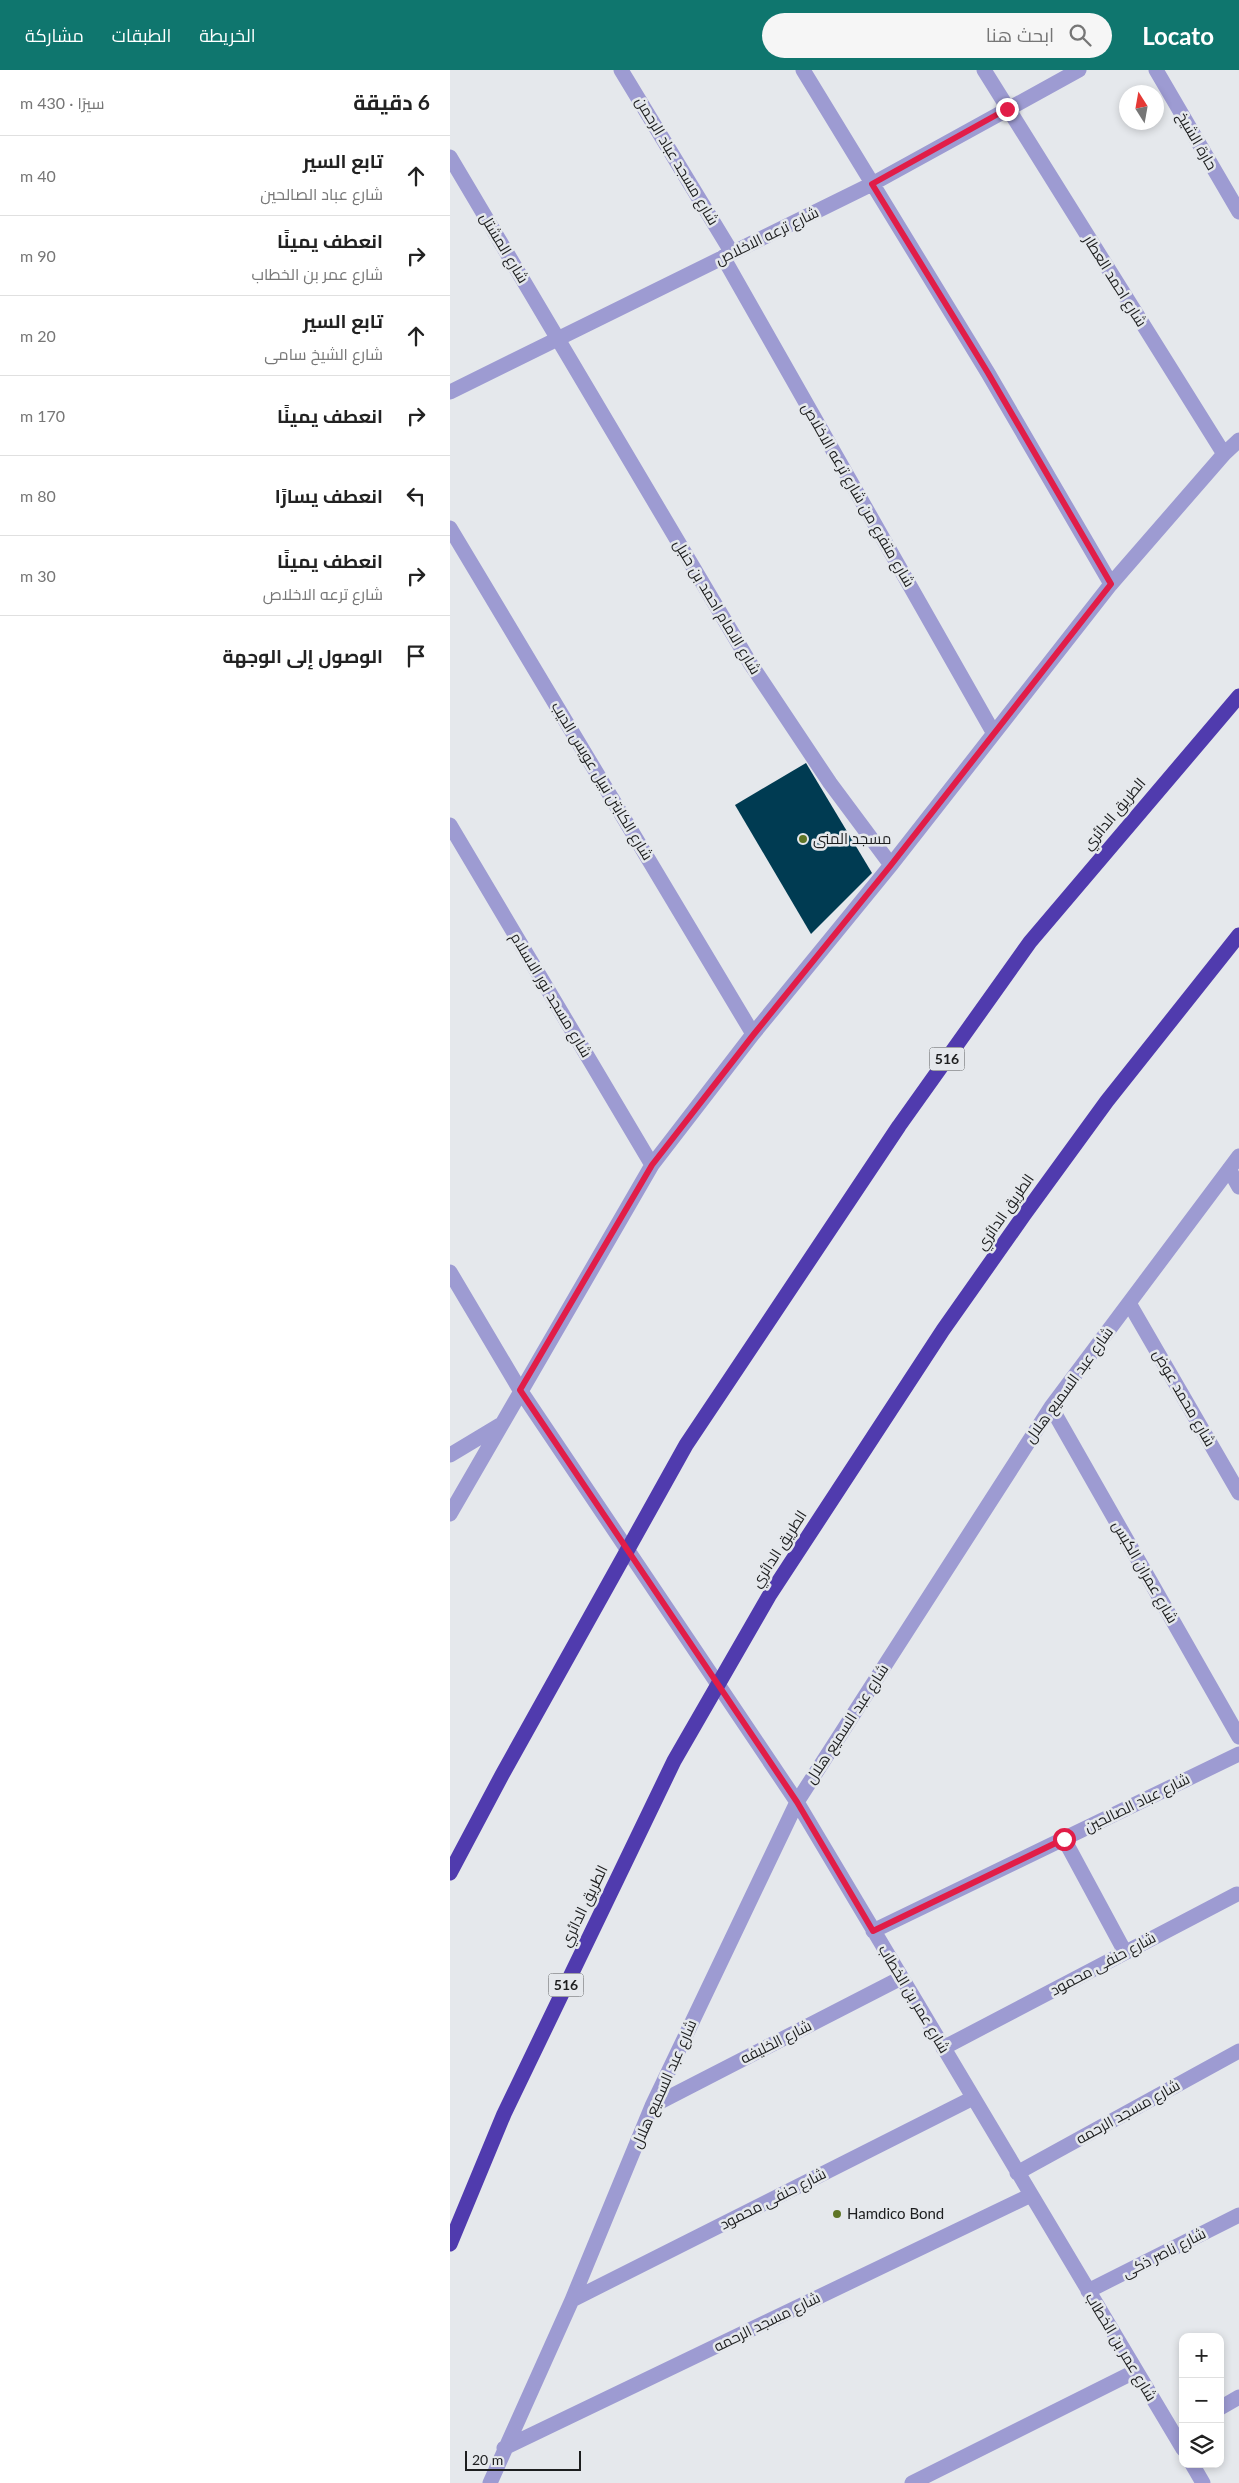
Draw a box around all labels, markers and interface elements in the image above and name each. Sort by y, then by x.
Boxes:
search box [762,13,1112,58]
icon: search [1066,21,1094,49]
text: Locato [1142,21,1214,50]
text: ابحث هنا [986,23,1054,46]
text: مشاركة [25,24,84,46]
text: الطبقات [112,24,171,46]
text: الخريطة [199,24,256,46]
north arrow [1119,85,1164,130]
text: 6 دقيقة [353,89,430,114]
text: سيرًا · 430 m [20,93,105,112]
street label: شارع مسجد عباد الرحمن [630,93,723,230]
route end [996,98,1019,121]
street label: حارة الشيخ [1171,108,1222,174]
text: تابع السير [303,149,383,172]
icon: ahead [402,162,430,190]
text: 40 m [20,166,56,185]
text: شارع عباد الصالحين [260,184,383,203]
street label: شارع ترعه الاخلاص [712,202,822,271]
street label: شارع المشتل [474,209,533,288]
text: انعطف يمينًا [277,229,383,252]
street label: شارع احمد العطار [1077,231,1151,331]
icon: right [402,242,430,270]
text: 90 m [20,246,56,265]
text: شارع عمر بن الخطاب [251,264,383,283]
text: تابع السير [303,309,383,332]
icon: ahead [402,322,430,350]
text: 20 m [20,326,56,345]
text: شارع الشيخ سامى [264,344,383,363]
street label: شارع متفرع من شارع ترعه الاخلاص [796,399,919,591]
icon: right [402,402,430,430]
text: انعطف يمينًا [277,404,383,427]
text: 170 m [20,406,65,425]
icon: left [402,482,430,510]
text: انعطف يسارًا [275,484,383,507]
text: 80 m [20,486,56,505]
street label: شارع الامام احمد بن حنبل [668,536,765,679]
text: انعطف يمينًا [277,549,383,572]
icon: right [402,562,430,590]
text: 30 m [20,566,56,585]
text: شارع ترعه الاخلاص [263,584,383,603]
icon: arrive [402,642,430,670]
text: الوصول إلى الوجهة [222,644,383,667]
street label: شارع الكابتن نبيل عويس الديب [546,698,657,865]
street label: الطريق الدائري [1078,774,1152,856]
place label: مسجد المنى [813,829,891,849]
marker: مسجد المنى [797,833,809,845]
street label: شارع مسجد نور الاسلام [505,929,596,1062]
road number: 516 [930,1048,964,1071]
street label: الطريق الدائري [971,1170,1040,1255]
street label: شارع عبد السميع هلال [1020,1323,1119,1448]
street label: شارع محمد عوض [1147,1346,1220,1451]
street label: الطريق الدائري [747,1506,813,1593]
street label: شارع عمران الكبس [1107,1517,1183,1627]
street label: شارع عبد السميع هلال [801,1660,894,1788]
street label: شارع عباد الصالحين [1081,1769,1194,1838]
route start [1053,1828,1076,1851]
street label: الطريق الدائري [556,1862,614,1951]
street label: شارع حنفى محمود [1047,1928,1160,2001]
street label: شارع عمر بن الخطاب [873,1941,954,2058]
road number: 516 [548,1974,584,1996]
street label: شارع عبد السميع هلال [627,2016,702,2152]
street label: شارع الخليفه [737,2016,815,2069]
street label: شارع مسجد الرحمه [1072,2075,1184,2150]
street label: شارع حنفى محمود [716,2164,830,2235]
place label: Hamdico Bond [847,2204,944,2222]
marker: Hamdico Bond [831,2208,843,2220]
street label: شارع ناصر ذكى [1119,2223,1210,2284]
street label: شارع مسجد الرحمه [710,2288,824,2357]
street label: شارع عمر بن الخطاب [1080,2289,1161,2406]
map controls [1179,2333,1224,2468]
button: + [1179,2333,1224,2378]
button: − [1179,2378,1224,2423]
button: layers [1179,2423,1224,2468]
scale bar [465,2448,581,2471]
text: 20 m [472,2451,503,2468]

